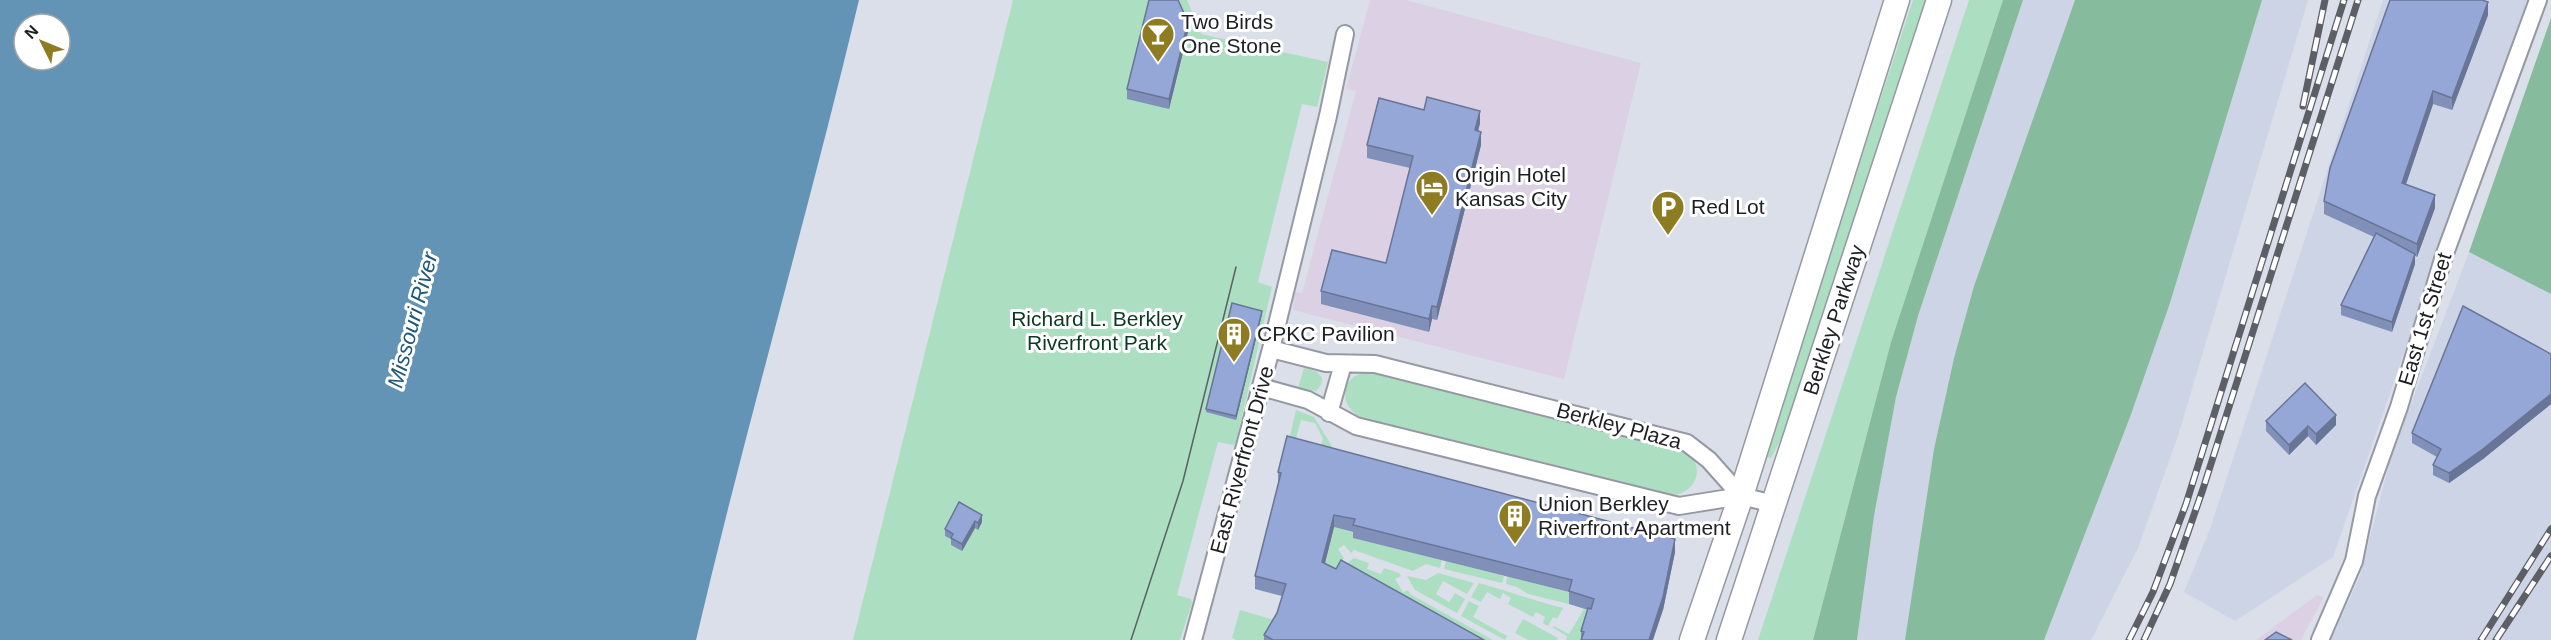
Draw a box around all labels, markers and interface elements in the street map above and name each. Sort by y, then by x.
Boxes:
place label: Two Birds One Stone [1181,10,1281,57]
north arrow [12,12,72,72]
bar icon: Two Birds One Stone [1140,16,1176,63]
text: N [21,22,42,42]
place label: Origin Hotel Kansas City [1455,163,1568,210]
hotel icon: Origin Hotel Kansas City [1414,169,1450,216]
parking icon: Red Lot [1650,189,1686,236]
place label: Red Lot [1691,195,1765,218]
street label: Berkley Parkway [1798,241,1869,398]
water label: Missouri River [382,248,443,391]
street label: East 1st Street [2393,249,2456,388]
park label: Richard L. Berkley Riverfront Park [1011,307,1183,354]
building icon: CPKC Pavilion [1216,316,1252,363]
place label: CPKC Pavilion [1257,322,1395,345]
street label: East Riverfront Drive [1205,363,1278,556]
street label: Berkley Plaza [1554,398,1684,453]
place label: Union Berkley Riverfront Apartment [1538,492,1731,539]
building icon: Union Berkley Riverfront Apartment [1497,498,1533,545]

